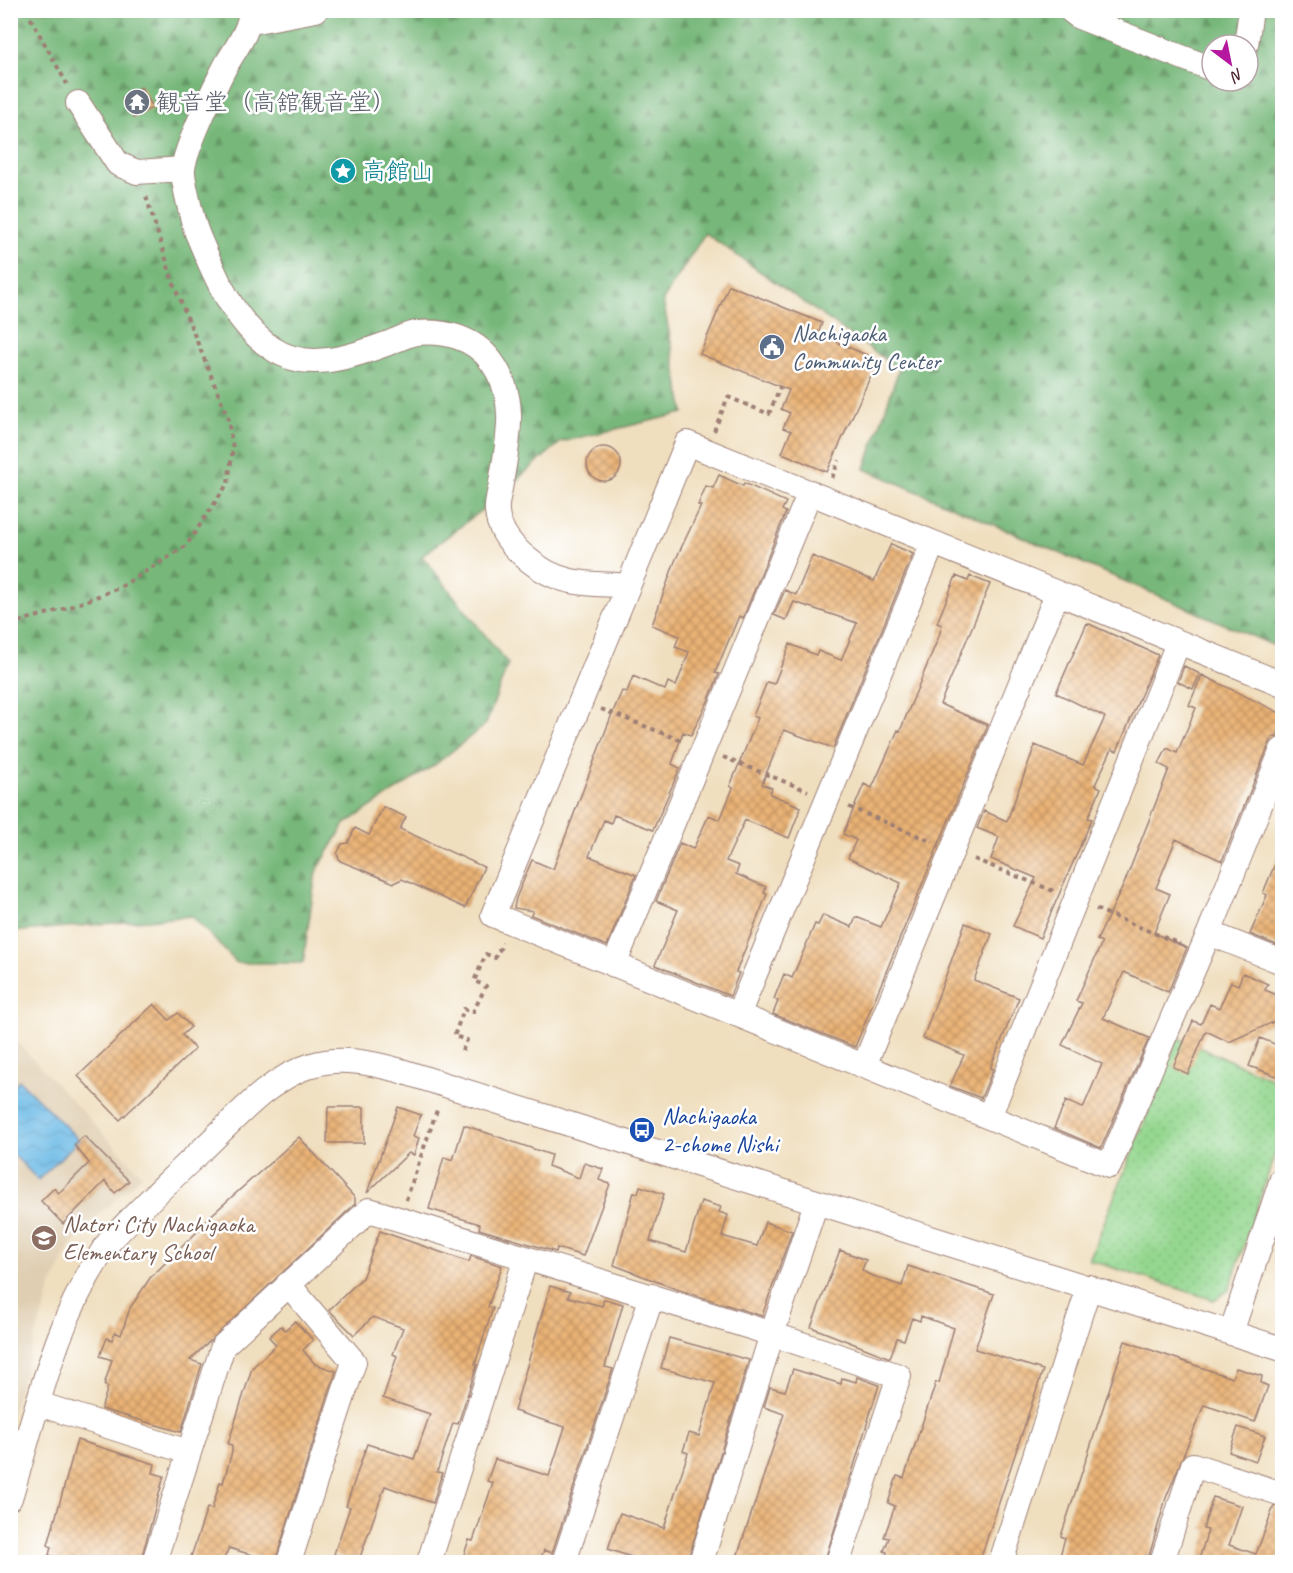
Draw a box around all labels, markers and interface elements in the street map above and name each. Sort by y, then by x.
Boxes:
north arrow [1200,33,1260,93]
text: N [1225,64,1247,88]
temple icon: 観音堂（高舘観音堂） [122,87,152,117]
place label: 観音堂（高舘観音堂） [156,87,396,117]
place icon: 高館山 [328,156,358,186]
place label: 高館山 [362,156,434,186]
place label: Nachigaoka Community Center [792,318,943,376]
public building icon: Nachigaoka Community Center [757,332,787,362]
place label: Nachigaoka 2-chome Nishi [662,1101,781,1159]
bus stop icon: Nachigaoka 2-chome Nishi [627,1115,657,1145]
place label: Natori City Nachigaoka Elementary School [63,1209,256,1267]
school or university icon: Natori City Nachigaoka Elementary School [29,1223,59,1253]

